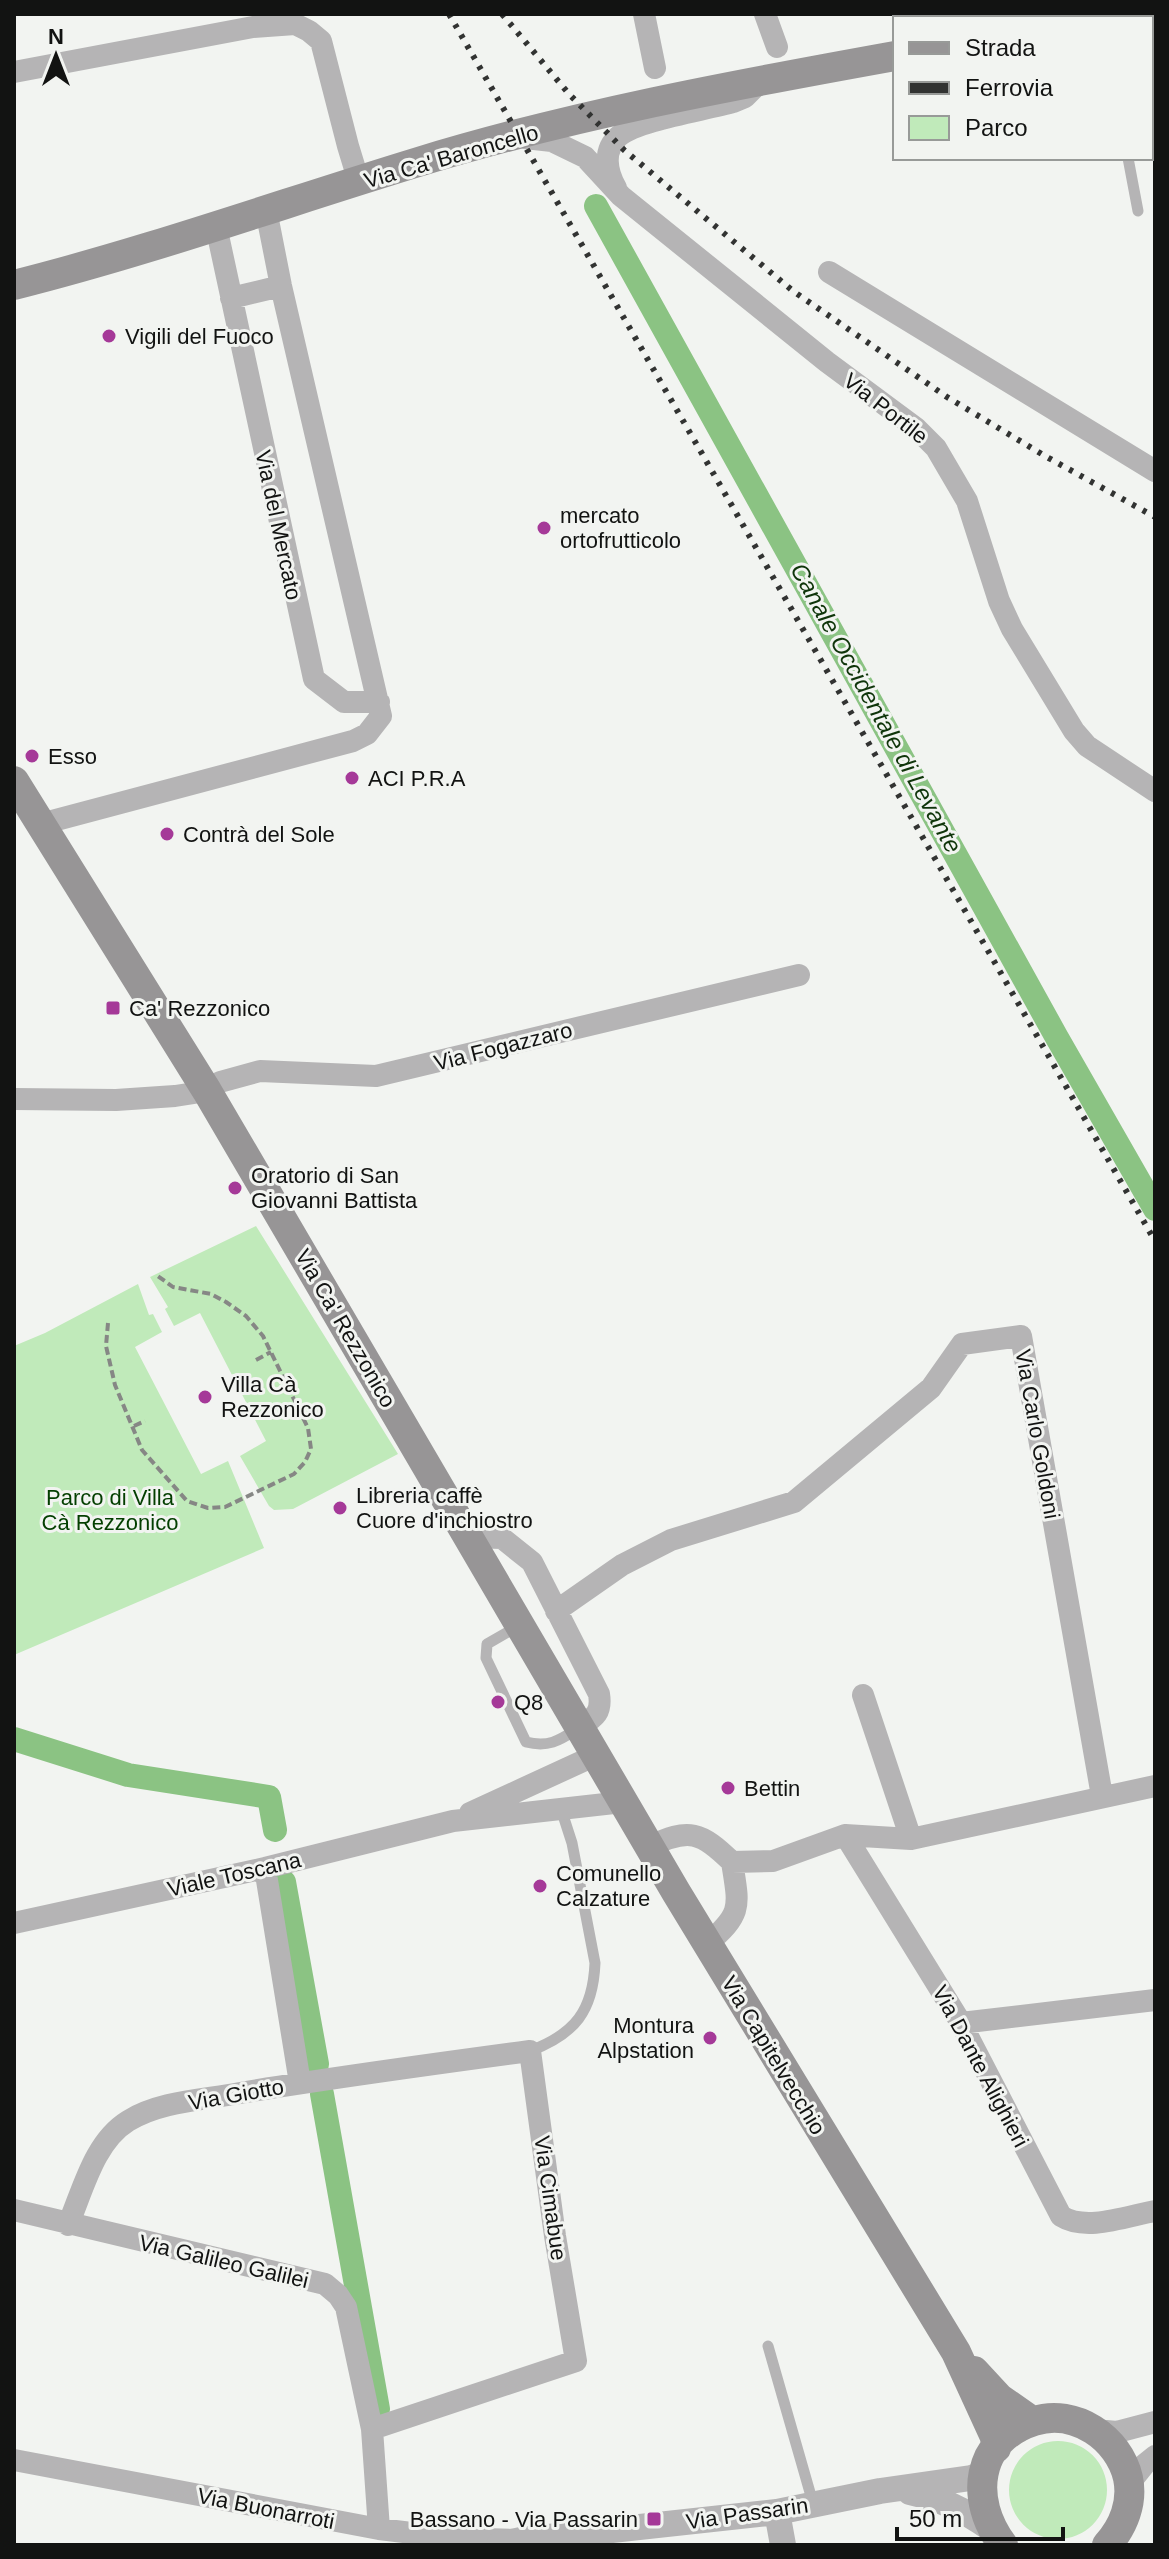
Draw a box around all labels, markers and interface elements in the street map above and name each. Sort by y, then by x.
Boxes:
north arrow [16,16,96,96]
legend [893,16,1153,160]
text: N [48,24,64,49]
text: Strada [965,34,1036,61]
text: Ferrovia [965,74,1054,101]
text: Parco [965,114,1028,141]
street label: Via Ca' Baroncello [361,120,541,193]
place label: Vigili del Fuoco [125,324,274,349]
marker: Vigili del Fuoco [100,327,118,345]
street label: Via Portile [839,368,933,449]
street label: Via del Mercato [250,448,307,602]
place label: mercato ortofrutticolo [560,503,681,553]
marker: mercato ortofrutticolo [535,519,553,537]
water label: Canale Occidentale di Levante [785,558,967,857]
place label: Esso [48,744,97,769]
marker: Esso [23,747,41,765]
place label: ACI P.R.A [368,766,466,791]
marker: ACI P.R.A [343,769,361,787]
place label: Contrà del Sole [183,822,335,847]
marker: Contrà del Sole [158,825,176,843]
place label: Ca' Rezzonico [129,996,270,1021]
marker: Ca' Rezzonico [104,999,122,1017]
street label: Via Fogazzaro [431,1017,575,1076]
place label: Oratorio di San Giovanni Battista [251,1163,418,1213]
marker: Oratorio di San Giovanni Battista [226,1179,244,1197]
street label: Via Ca' Rezzonico [290,1245,401,1412]
street label: Via Carlo Goldoni [1010,1347,1065,1521]
place label: Villa Cà Rezzonico [221,1372,324,1422]
marker: Villa Cà Rezzonico [196,1388,214,1406]
place label: Libreria caffè Cuore d'inchiostro [356,1483,533,1533]
park label: Parco di Villa Cà Rezzonico [42,1485,178,1535]
marker: Libreria caffè Cuore d'inchiostro [331,1499,349,1517]
place label: Q8 [514,1690,543,1715]
marker: Q8 [489,1693,507,1711]
place label: Bettin [744,1776,800,1801]
marker: Bettin [719,1779,737,1797]
street label: Viale Toscana [165,1847,304,1902]
place label: Comunello Calzature [556,1861,661,1911]
marker: Comunello Calzature [531,1877,549,1895]
street label: Via Capitelvecchio [716,1971,831,2139]
street label: Via Dante Alighieri [927,1981,1034,2151]
place label: Montura Alpstation [597,2013,695,2063]
marker: Montura Alpstation [701,2029,719,2047]
street label: Via Giotto [187,2074,286,2115]
street label: Via Cimabue [529,2134,572,2262]
street label: Via Galileo Galilei [137,2230,311,2293]
street label: Via Buonarroti [195,2483,337,2534]
scale bar [897,2491,1063,2541]
street label: Via Passarin [684,2493,810,2534]
text: 50 m [909,2505,962,2532]
place label: Bassano - Via Passarin [410,2507,638,2532]
marker: Bassano - Via Passarin [645,2510,663,2528]

